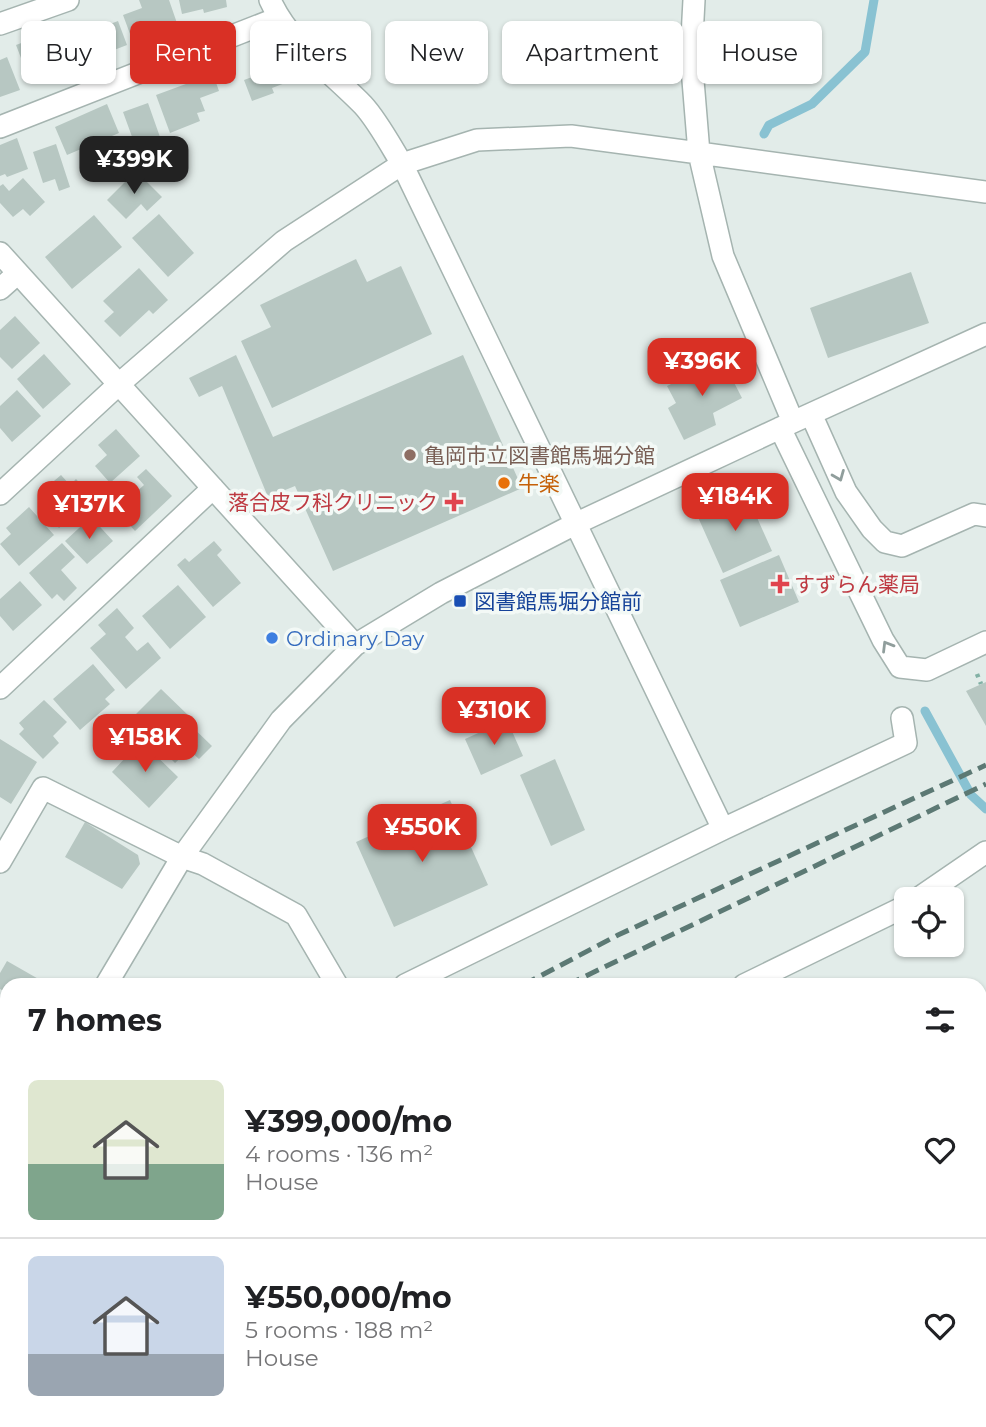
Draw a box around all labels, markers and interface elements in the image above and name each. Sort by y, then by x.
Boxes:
chip: Buy [21,21,116,84]
chip: Rent [130,21,236,84]
chip: Filters [250,21,371,84]
chip: New [385,21,488,84]
chip: Apartment [502,21,683,84]
chip: House [697,21,822,84]
pin: ¥399K [85,136,183,196]
text: ¥399K [95,145,173,173]
pin: ¥396K [653,338,751,398]
text: ¥396K [663,347,741,375]
place label: 亀岡市立図書館馬堀分館 [424,443,655,468]
marker: 亀岡市立図書館馬堀分館 [402,447,418,463]
one-way arrow [831,469,845,481]
place label: 牛楽 [518,471,560,496]
pin: ¥184K [686,474,784,533]
marker: 牛楽 [496,475,512,491]
pin: ¥137K [40,482,138,541]
text: ¥184K [698,482,772,510]
text: ¥137K [53,490,125,518]
place label: 落合皮フ科クリニック [228,490,438,515]
marker: 落合皮フ科クリニック [444,492,464,512]
place label: すずらん薬局 [794,572,920,597]
marker: すずらん薬局 [772,576,788,592]
place label: 図書館馬堀分館前 [474,589,642,614]
marker: 図書館馬堀分館前 [452,593,468,609]
place label: Ordinary Day [286,626,425,651]
marker: Ordinary Day [264,630,280,646]
one-way arrow [882,641,895,654]
pin: ¥310K [445,688,543,747]
text: ¥310K [458,696,530,724]
pin: ¥158K [96,714,194,774]
text: ¥158K [109,723,181,751]
pin: ¥550K [373,804,471,864]
text: ¥550K [384,813,460,841]
map controls [894,887,964,957]
button: locate [894,887,964,957]
icon: filters [921,1001,959,1039]
text: 7 homes [28,1002,162,1039]
text: ¥399,000/mo [245,1103,452,1140]
icon: home [84,1108,168,1192]
icon: heart [921,1131,959,1169]
text: 4 rooms · 136 m² [245,1140,433,1168]
text: House [245,1168,319,1196]
text: ¥550,000/mo [245,1279,452,1316]
icon: home [84,1284,168,1368]
icon: heart [921,1307,959,1345]
text: 5 rooms · 188 m² [245,1316,433,1344]
text: House [245,1344,319,1372]

